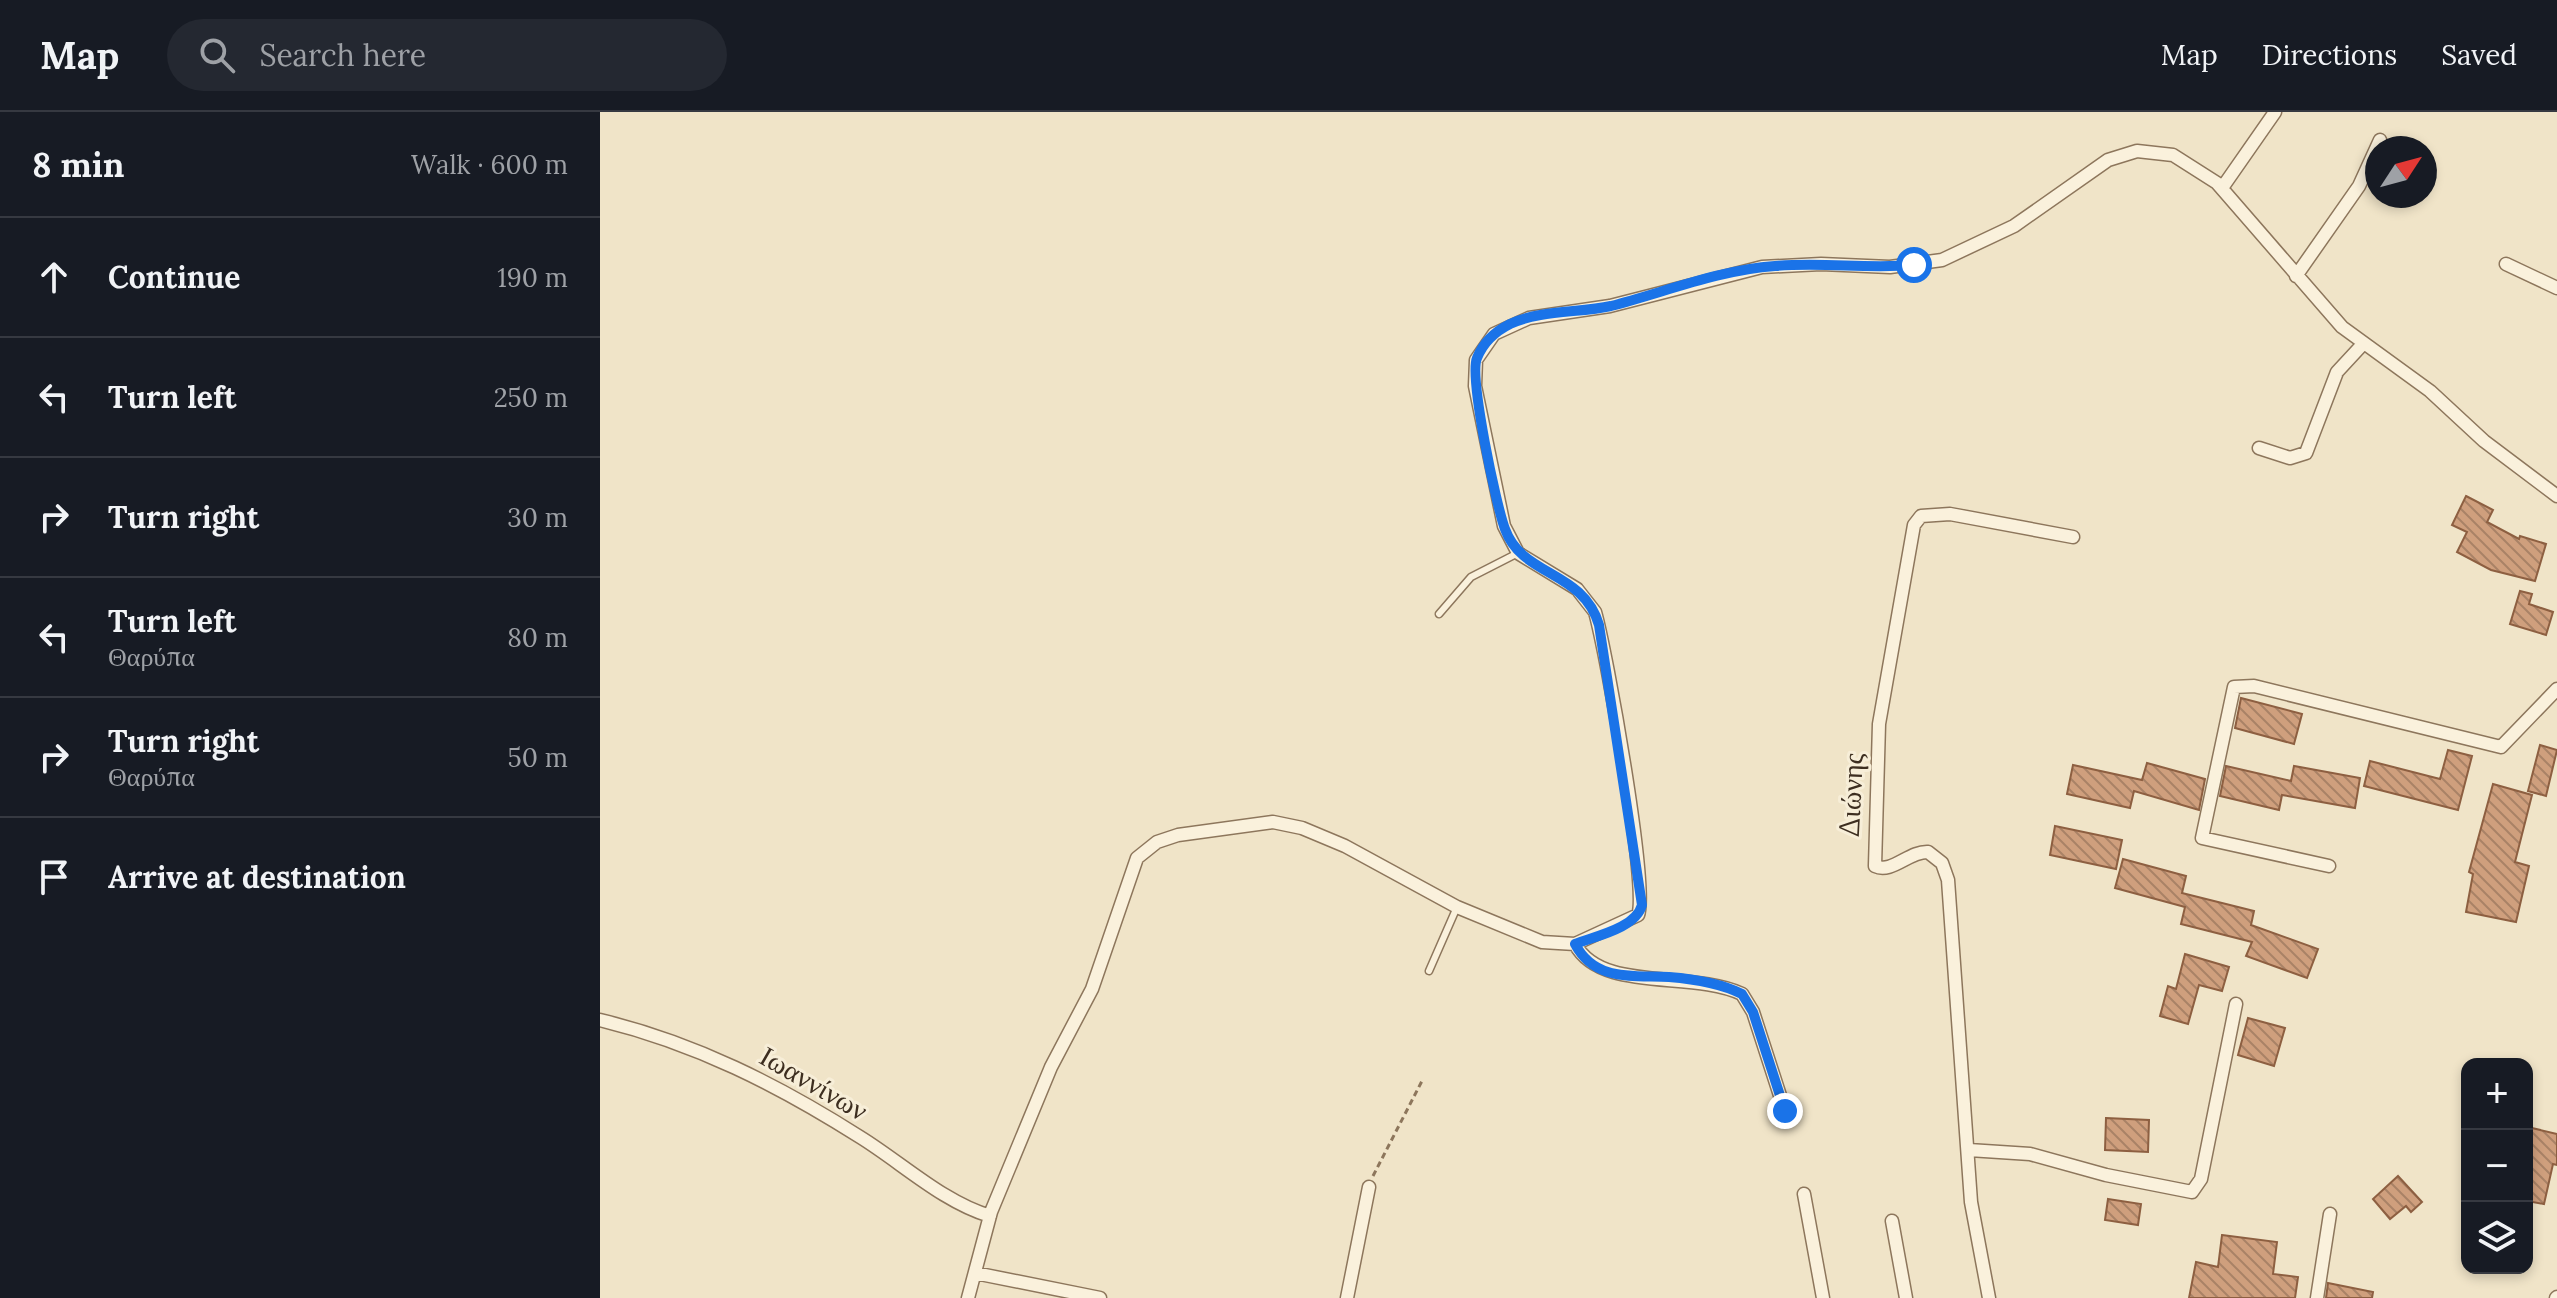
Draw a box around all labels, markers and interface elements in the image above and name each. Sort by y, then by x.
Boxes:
search box [167,19,727,91]
text: Map [40,31,119,79]
icon: search [195,33,239,77]
text: Search here [259,36,426,74]
text: Map [2161,37,2218,73]
text: Directions [2262,37,2397,73]
text: Saved [2441,37,2517,73]
north arrow [2365,136,2437,208]
text: 8 min [32,143,124,186]
text: Walk · 600 m [411,148,568,181]
route start [1896,247,1932,283]
icon: ahead [32,255,76,299]
text: Continue [108,258,240,296]
text: 190 m [497,261,568,294]
icon: left [32,375,76,419]
text: Turn left [108,378,236,416]
text: 250 m [494,381,568,414]
icon: right [32,495,76,539]
text: Turn right [108,498,259,536]
text: 30 m [507,501,568,534]
text: Turn left [108,602,236,640]
icon: left [32,615,76,659]
text: 80 m [507,621,568,654]
text: Θαρύπα [108,640,195,673]
text: Turn right [108,722,259,760]
icon: right [32,735,76,779]
text: 50 m [508,741,568,774]
street label: Διώνης [1831,752,1871,838]
text: Θαρύπα [108,760,195,793]
icon: arrive [32,855,76,899]
text: Arrive at destination [108,858,406,896]
street label: Ιωαννίνων [753,1038,875,1128]
map controls [2461,1058,2533,1274]
button: + [2461,1058,2533,1130]
route end [1767,1093,1803,1129]
button: − [2461,1130,2533,1202]
button: layers [2461,1202,2533,1274]

